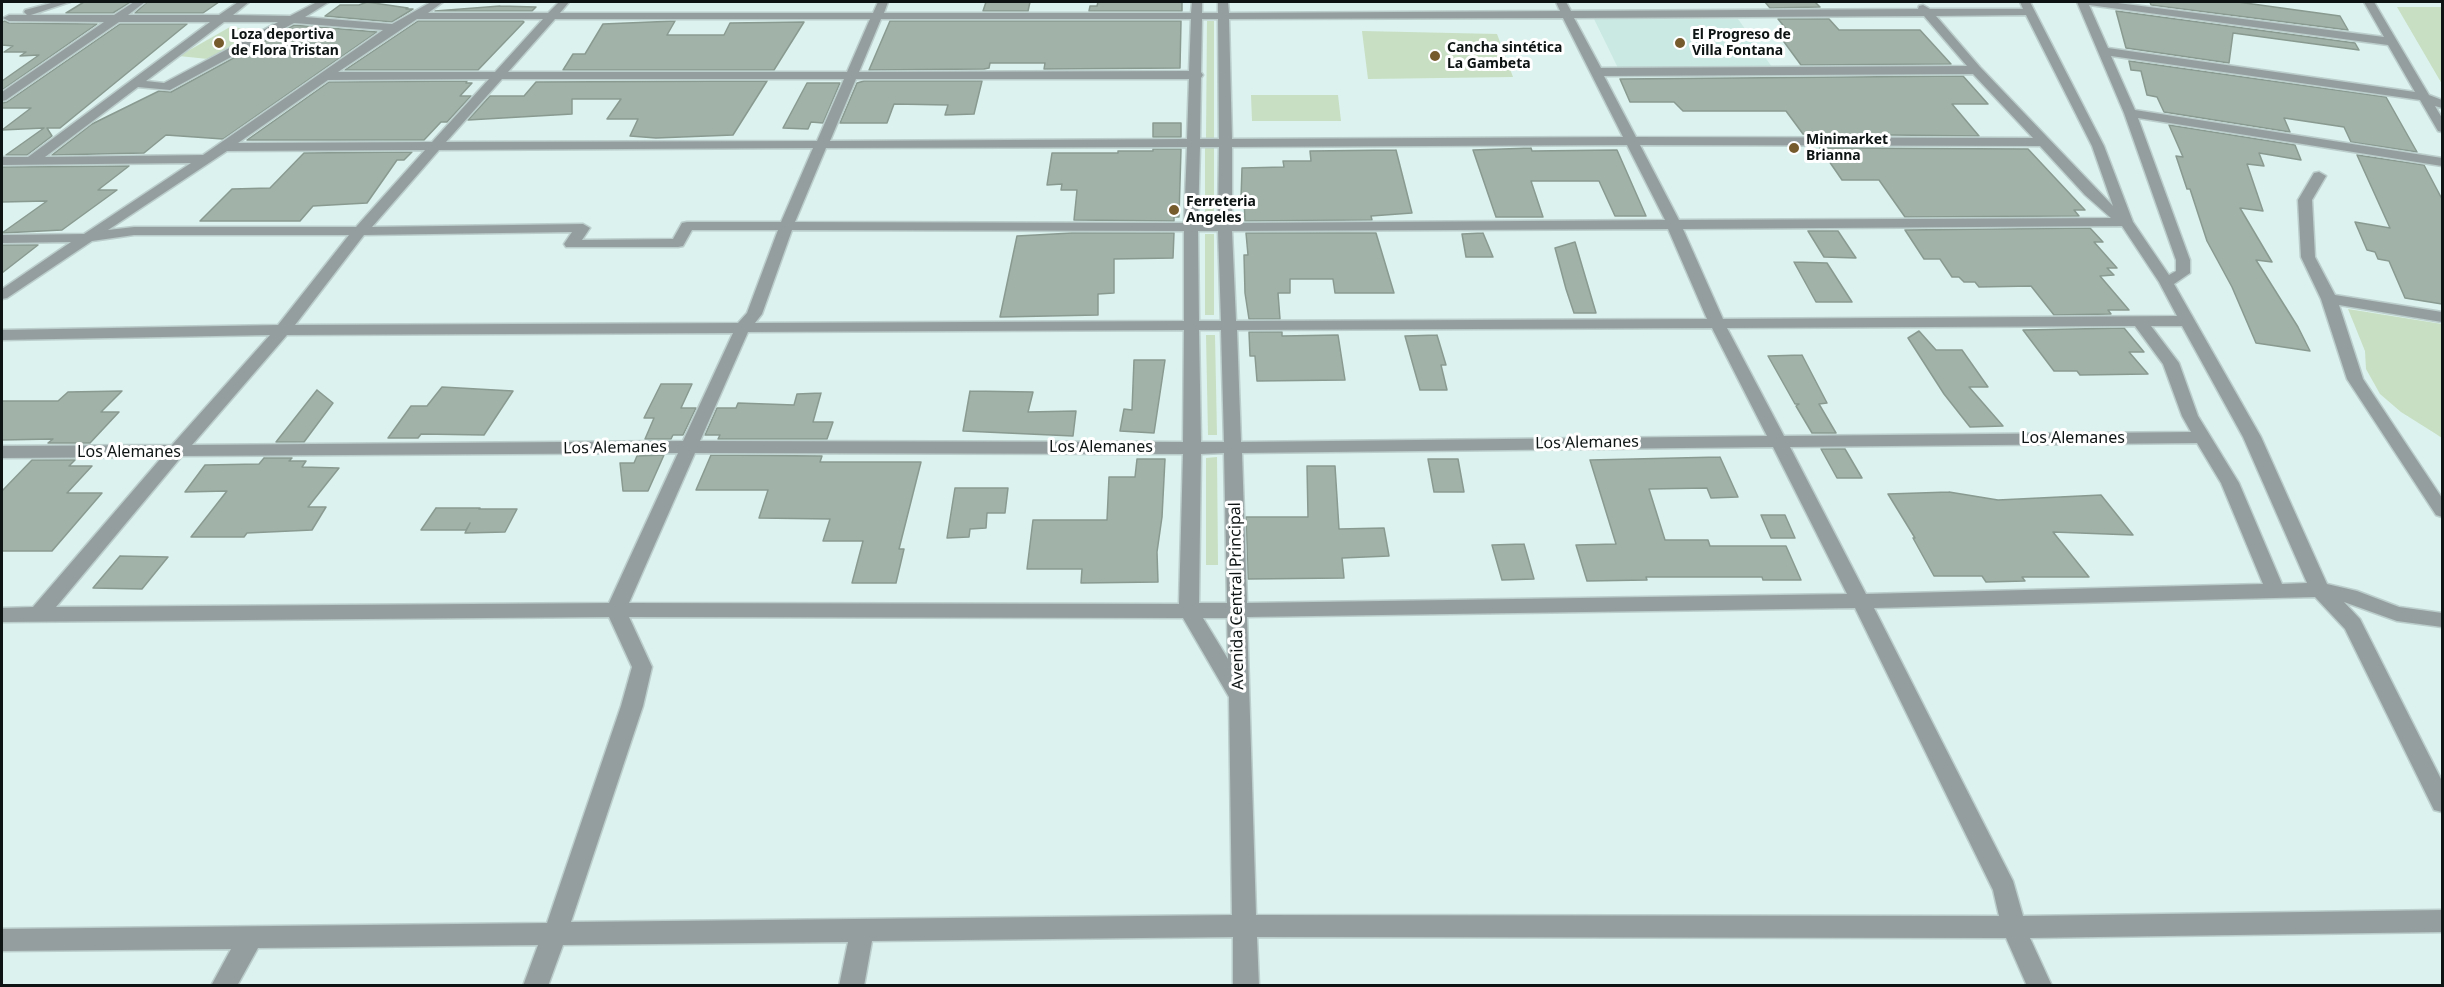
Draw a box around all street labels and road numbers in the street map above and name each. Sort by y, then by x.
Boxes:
street label: Los Alemanes [2021,428,2125,448]
street label: Los Alemanes [1535,432,1639,454]
street label: Los Alemanes [563,437,667,459]
street label: Los Alemanes [1049,437,1153,457]
street label: Los Alemanes [77,442,181,462]
street label: Avenida Central Principal [1226,502,1248,690]

